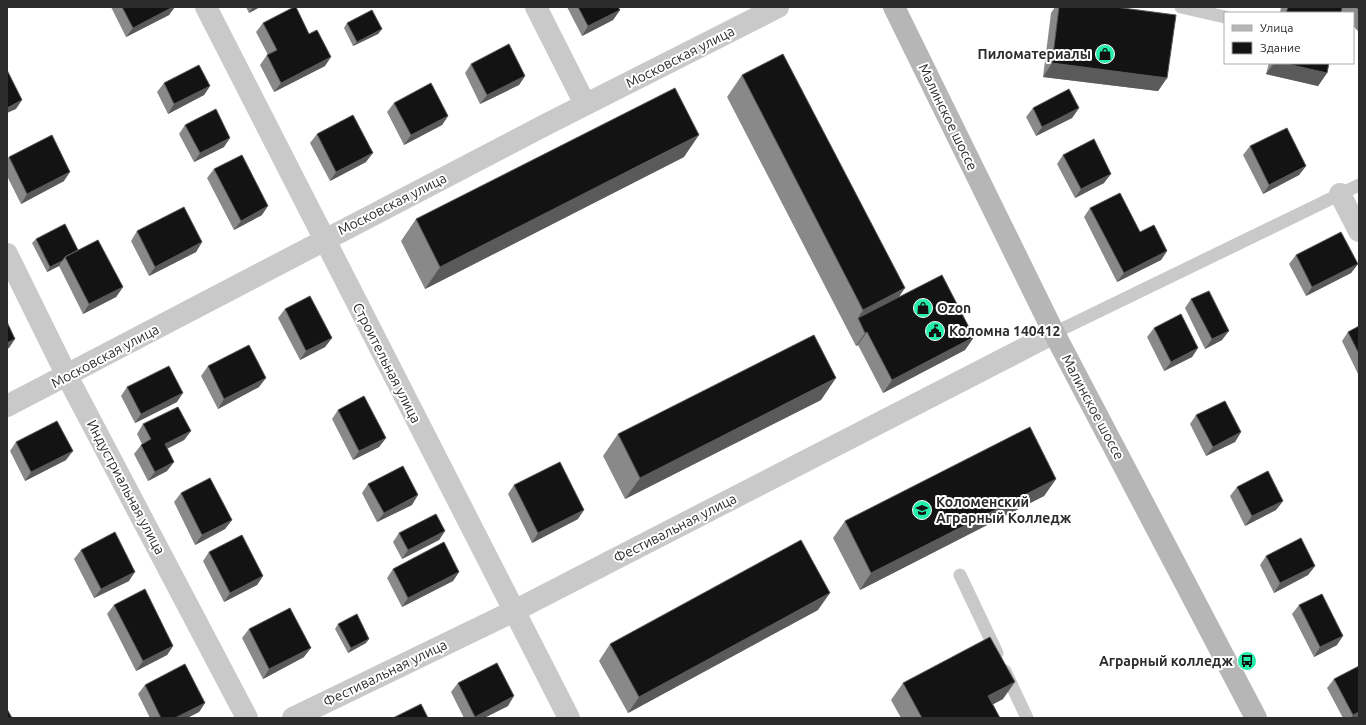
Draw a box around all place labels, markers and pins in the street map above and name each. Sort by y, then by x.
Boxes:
shop icon: Пиломатериалы [1094,43,1116,65]
place label: Пиломатериалы [978,46,1091,62]
shop icon: Ozon [912,297,934,319]
place label: Ozon [937,300,971,316]
public building icon: Коломна 140412 [924,320,946,342]
place label: Коломна 140412 [949,323,1061,339]
place label: Коломенский Аграрный Колледж [936,494,1072,526]
school or university icon: Коломенский Аграрный Колледж [911,499,933,521]
bus stop icon: Аграрный колледж [1236,650,1258,672]
place label: Аграрный колледж [1099,653,1233,669]

